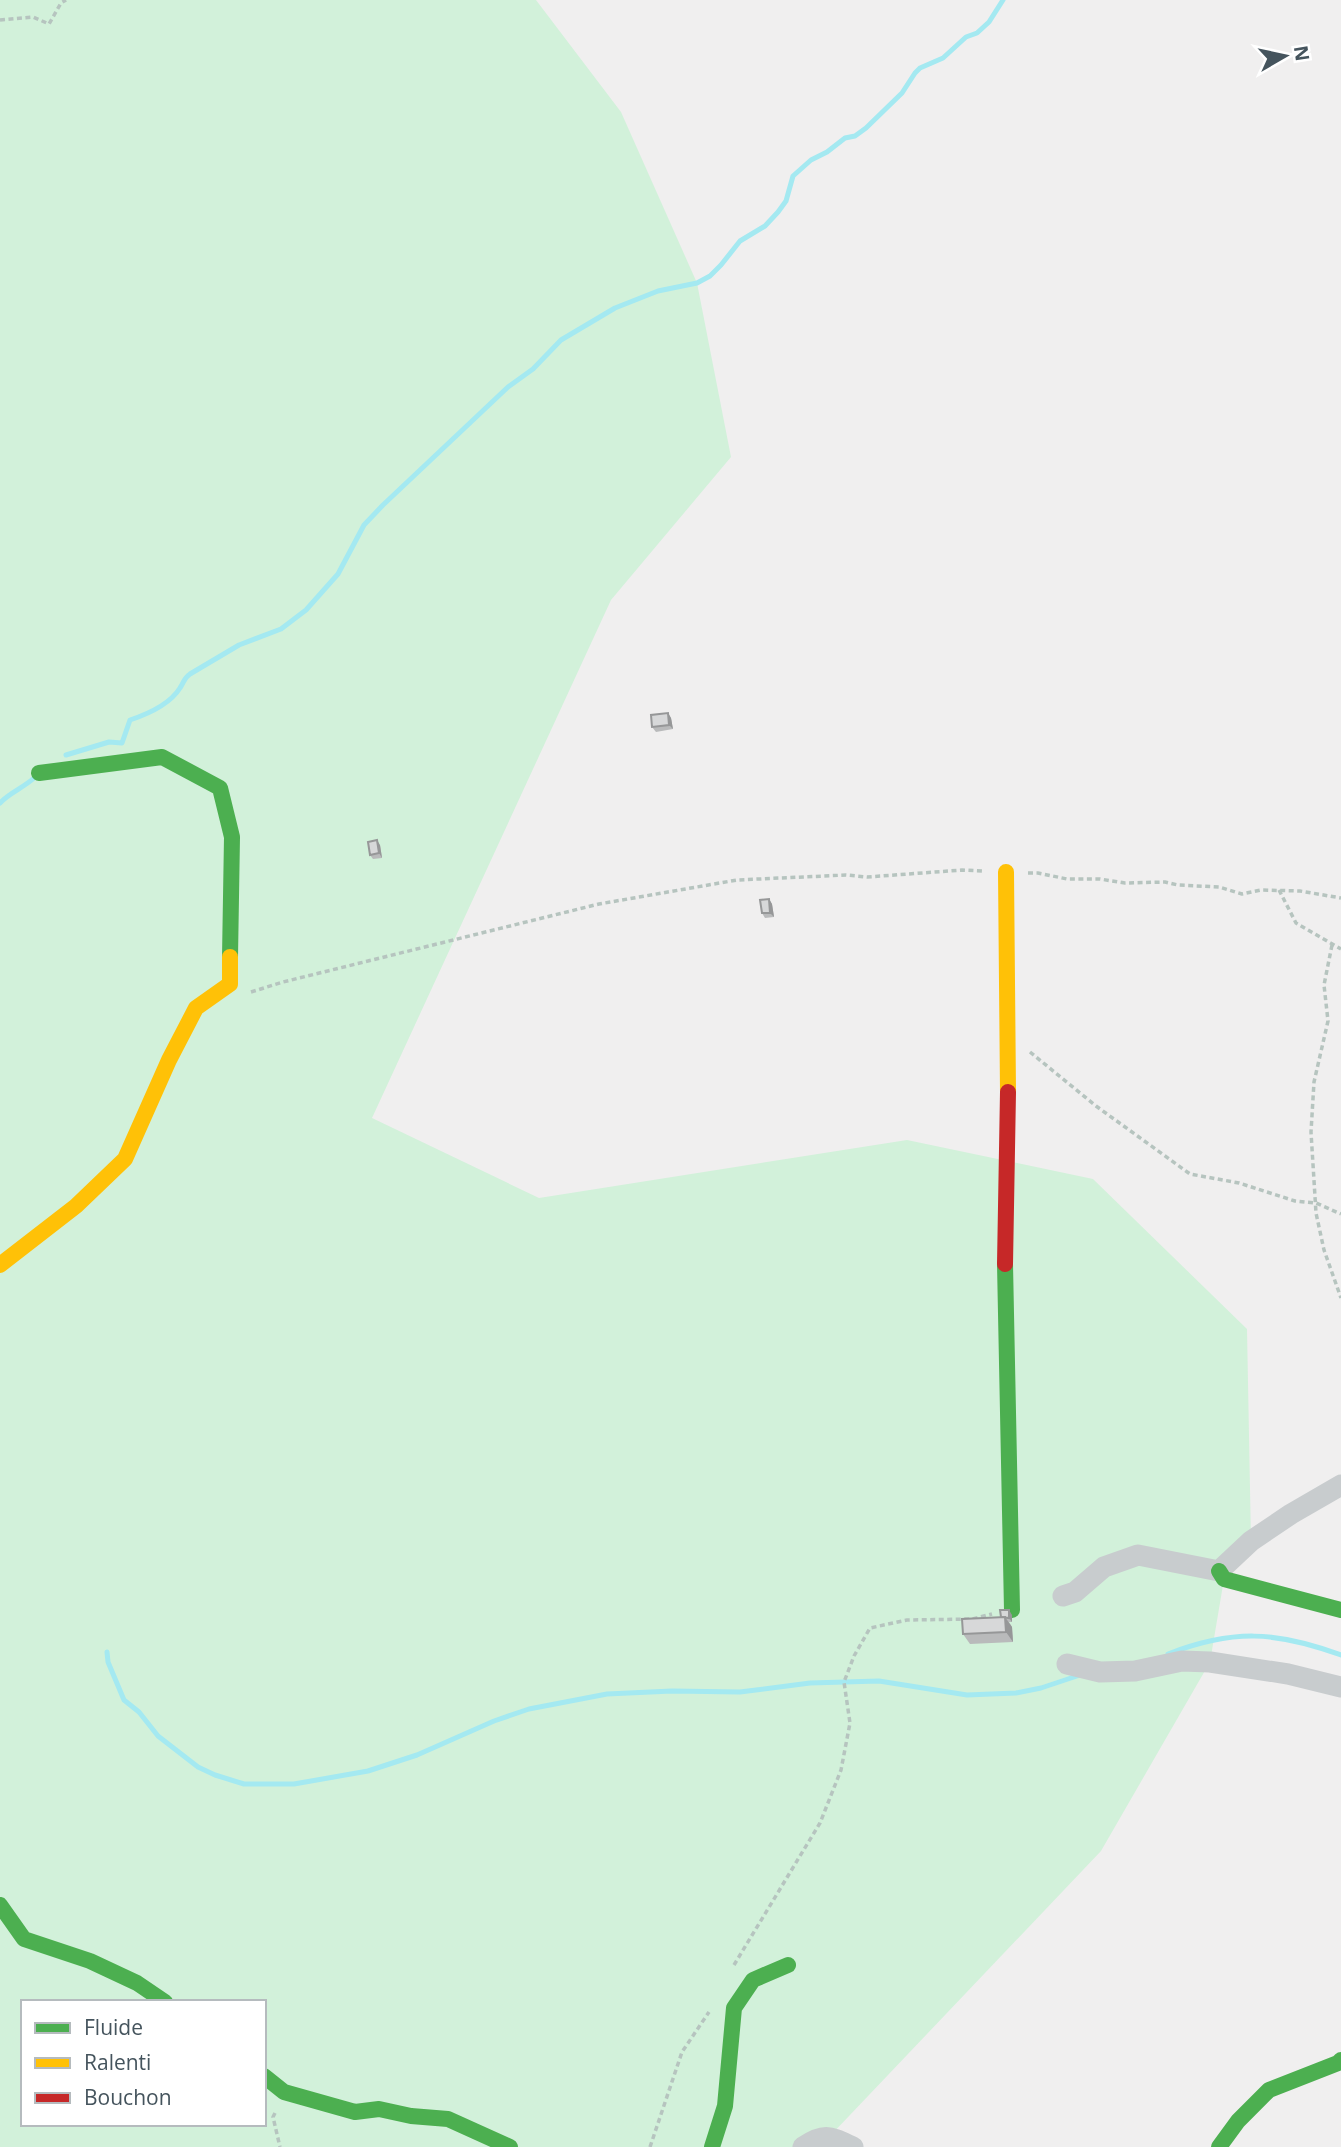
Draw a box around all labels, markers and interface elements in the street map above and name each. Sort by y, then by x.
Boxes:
north arrow [1250,21,1320,91]
text: N [1288,44,1316,63]
legend [21,2000,266,2126]
text: Fluide [84,2013,143,2041]
text: Ralenti [84,2048,151,2076]
text: Bouchon [84,2083,172,2111]

